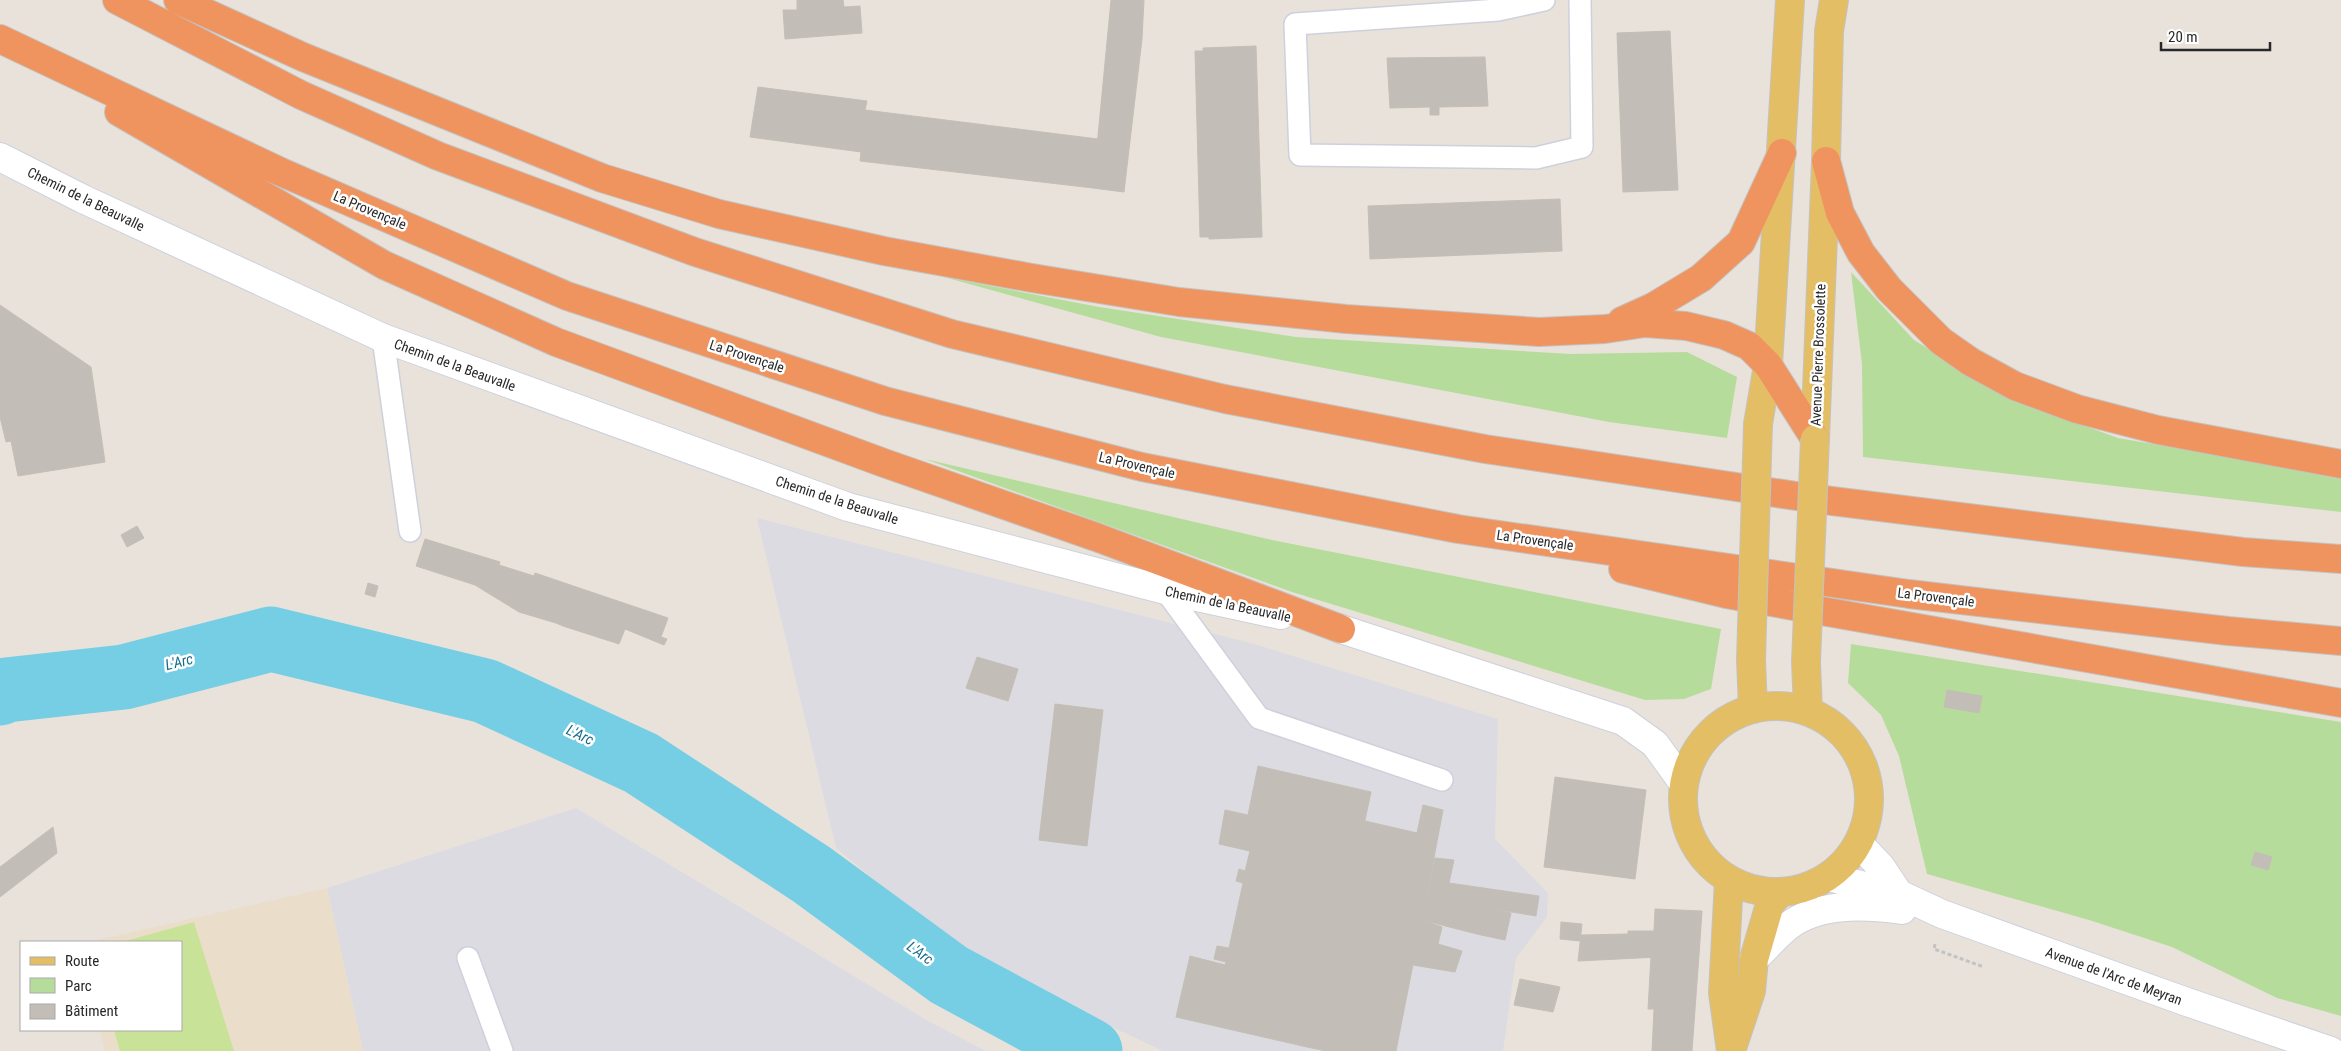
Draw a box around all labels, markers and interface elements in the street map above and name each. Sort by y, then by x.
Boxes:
scale bar [2161,20,2270,52]
text: 20 m [2168,28,2198,46]
street label: Chemin de la Beauvalle [25,164,147,234]
street label: La Provençale [331,187,409,233]
street label: Avenue Pierre Brossolette [1808,283,1828,426]
street label: Chemin de la Beauvalle [392,336,518,395]
street label: La Provençale [708,336,787,376]
street label: La Provençale [1097,448,1177,482]
street label: Chemin de la Beauvalle [774,473,901,528]
street label: La Provençale [1495,527,1575,553]
street label: Chemin de la Beauvalle [1164,583,1293,625]
street label: La Provençale [1897,584,1976,610]
water label: L'Arc [163,650,195,674]
water label: L'Arc [564,721,597,749]
water label: L'Arc [903,937,937,969]
legend [20,941,182,1031]
street label: Avenue de l'Arc de Meyran [2044,944,2184,1008]
text: Route [65,952,99,970]
text: Parc [65,977,92,995]
text: Bâtiment [65,1002,118,1020]

